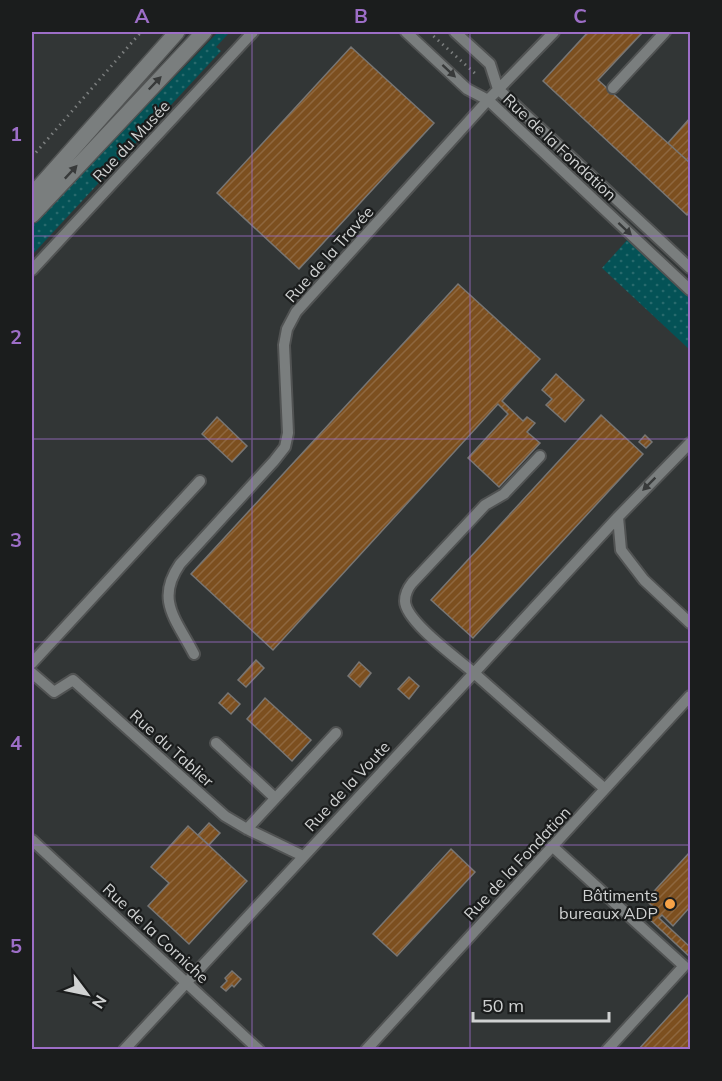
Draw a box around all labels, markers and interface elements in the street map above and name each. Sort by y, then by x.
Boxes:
text: A [135,3,150,28]
text: B [354,3,368,28]
text: C [573,3,587,28]
one-way arrow [441,64,455,78]
one-way arrow [147,77,161,91]
street label: Rue de la Fondation [499,89,621,205]
street label: Rue du Musée [88,96,174,186]
text: 1 [10,121,22,146]
one-way arrow [64,164,78,179]
street label: Rue de la Travée [281,202,377,306]
one-way arrow [618,221,632,235]
text: 2 [10,324,22,349]
one-way arrow [642,477,657,491]
text: 3 [10,527,22,552]
street label: Rue du Tablier [126,705,218,791]
text: 4 [10,730,22,755]
street label: Rue de la Voute [300,737,394,835]
street label: Rue de la Fondation [459,802,575,924]
street label: Rue de la Corniche [99,879,213,987]
place label: Bâtiments bureaux ADP [559,885,658,923]
marker: Bâtiments bureaux ADP [663,897,677,911]
text: 5 [10,933,22,958]
north arrow [57,964,117,1024]
scale bar [473,985,610,1023]
text: N [88,992,111,1012]
text: 50 m [482,994,524,1017]

